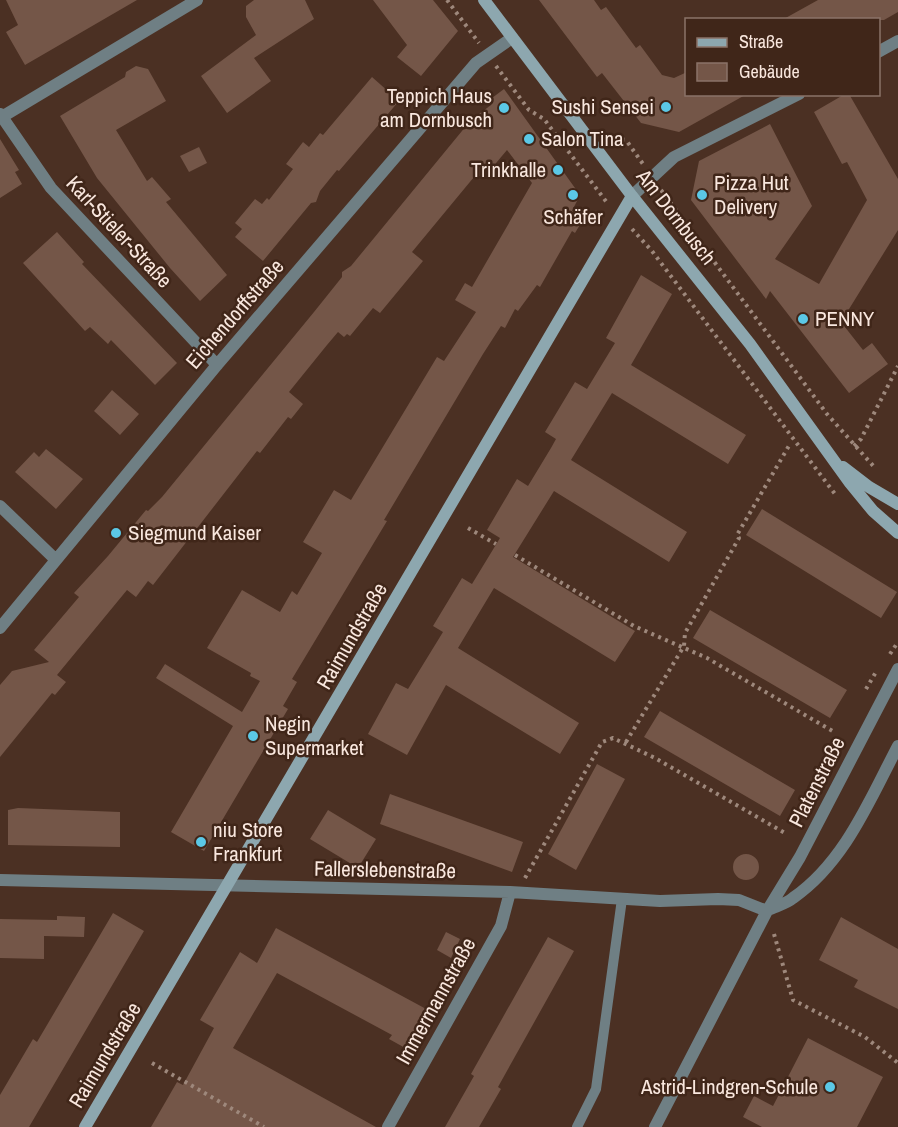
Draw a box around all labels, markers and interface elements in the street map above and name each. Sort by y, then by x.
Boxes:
legend [685,18,880,96]
text: Straße [739,29,783,54]
text: Gebäude [739,59,800,84]
place label: Teppich Haus am Dornbusch [380,81,492,134]
place label: Sushi Sensei [552,92,654,121]
marker: Sushi Sensei [659,100,673,114]
marker: Teppich Haus am Dornbusch [497,101,511,115]
place label: Salon Tina [541,124,624,153]
marker: Salon Tina [522,132,536,146]
place label: Trinkhalle [471,155,546,184]
street label: Am Dornbusch [629,162,723,270]
marker: Trinkhalle [551,163,565,177]
place label: Pizza Hut Delivery [714,168,789,221]
street label: Karl-Stieler-Straße [60,169,179,294]
marker: Schäfer [566,188,580,202]
marker: Pizza Hut Delivery [695,188,709,202]
place label: Schäfer [543,202,603,231]
street label: Eichendorffstraße [179,253,290,375]
place label: PENNY [815,304,875,333]
marker: PENNY [796,312,810,326]
place label: Siegmund Kaiser [128,518,261,547]
marker: Siegmund Kaiser [109,526,123,540]
street label: Raimundstraße [309,577,394,694]
place label: Negin Supermarket [265,709,364,762]
marker: Negin Supermarket [246,729,260,743]
street label: Platenstraße [781,732,852,832]
place label: niu Store Frankfurt [213,815,283,868]
marker: niu Store Frankfurt [194,835,208,849]
street label: Fallerslebenstraße [314,854,456,885]
street label: Immermannstraße [389,932,482,1069]
street label: Raimundstraße [62,996,148,1113]
place label: Astrid-Lindgren-Schule [640,1072,818,1101]
marker: Astrid-Lindgren-Schule [823,1080,837,1094]

